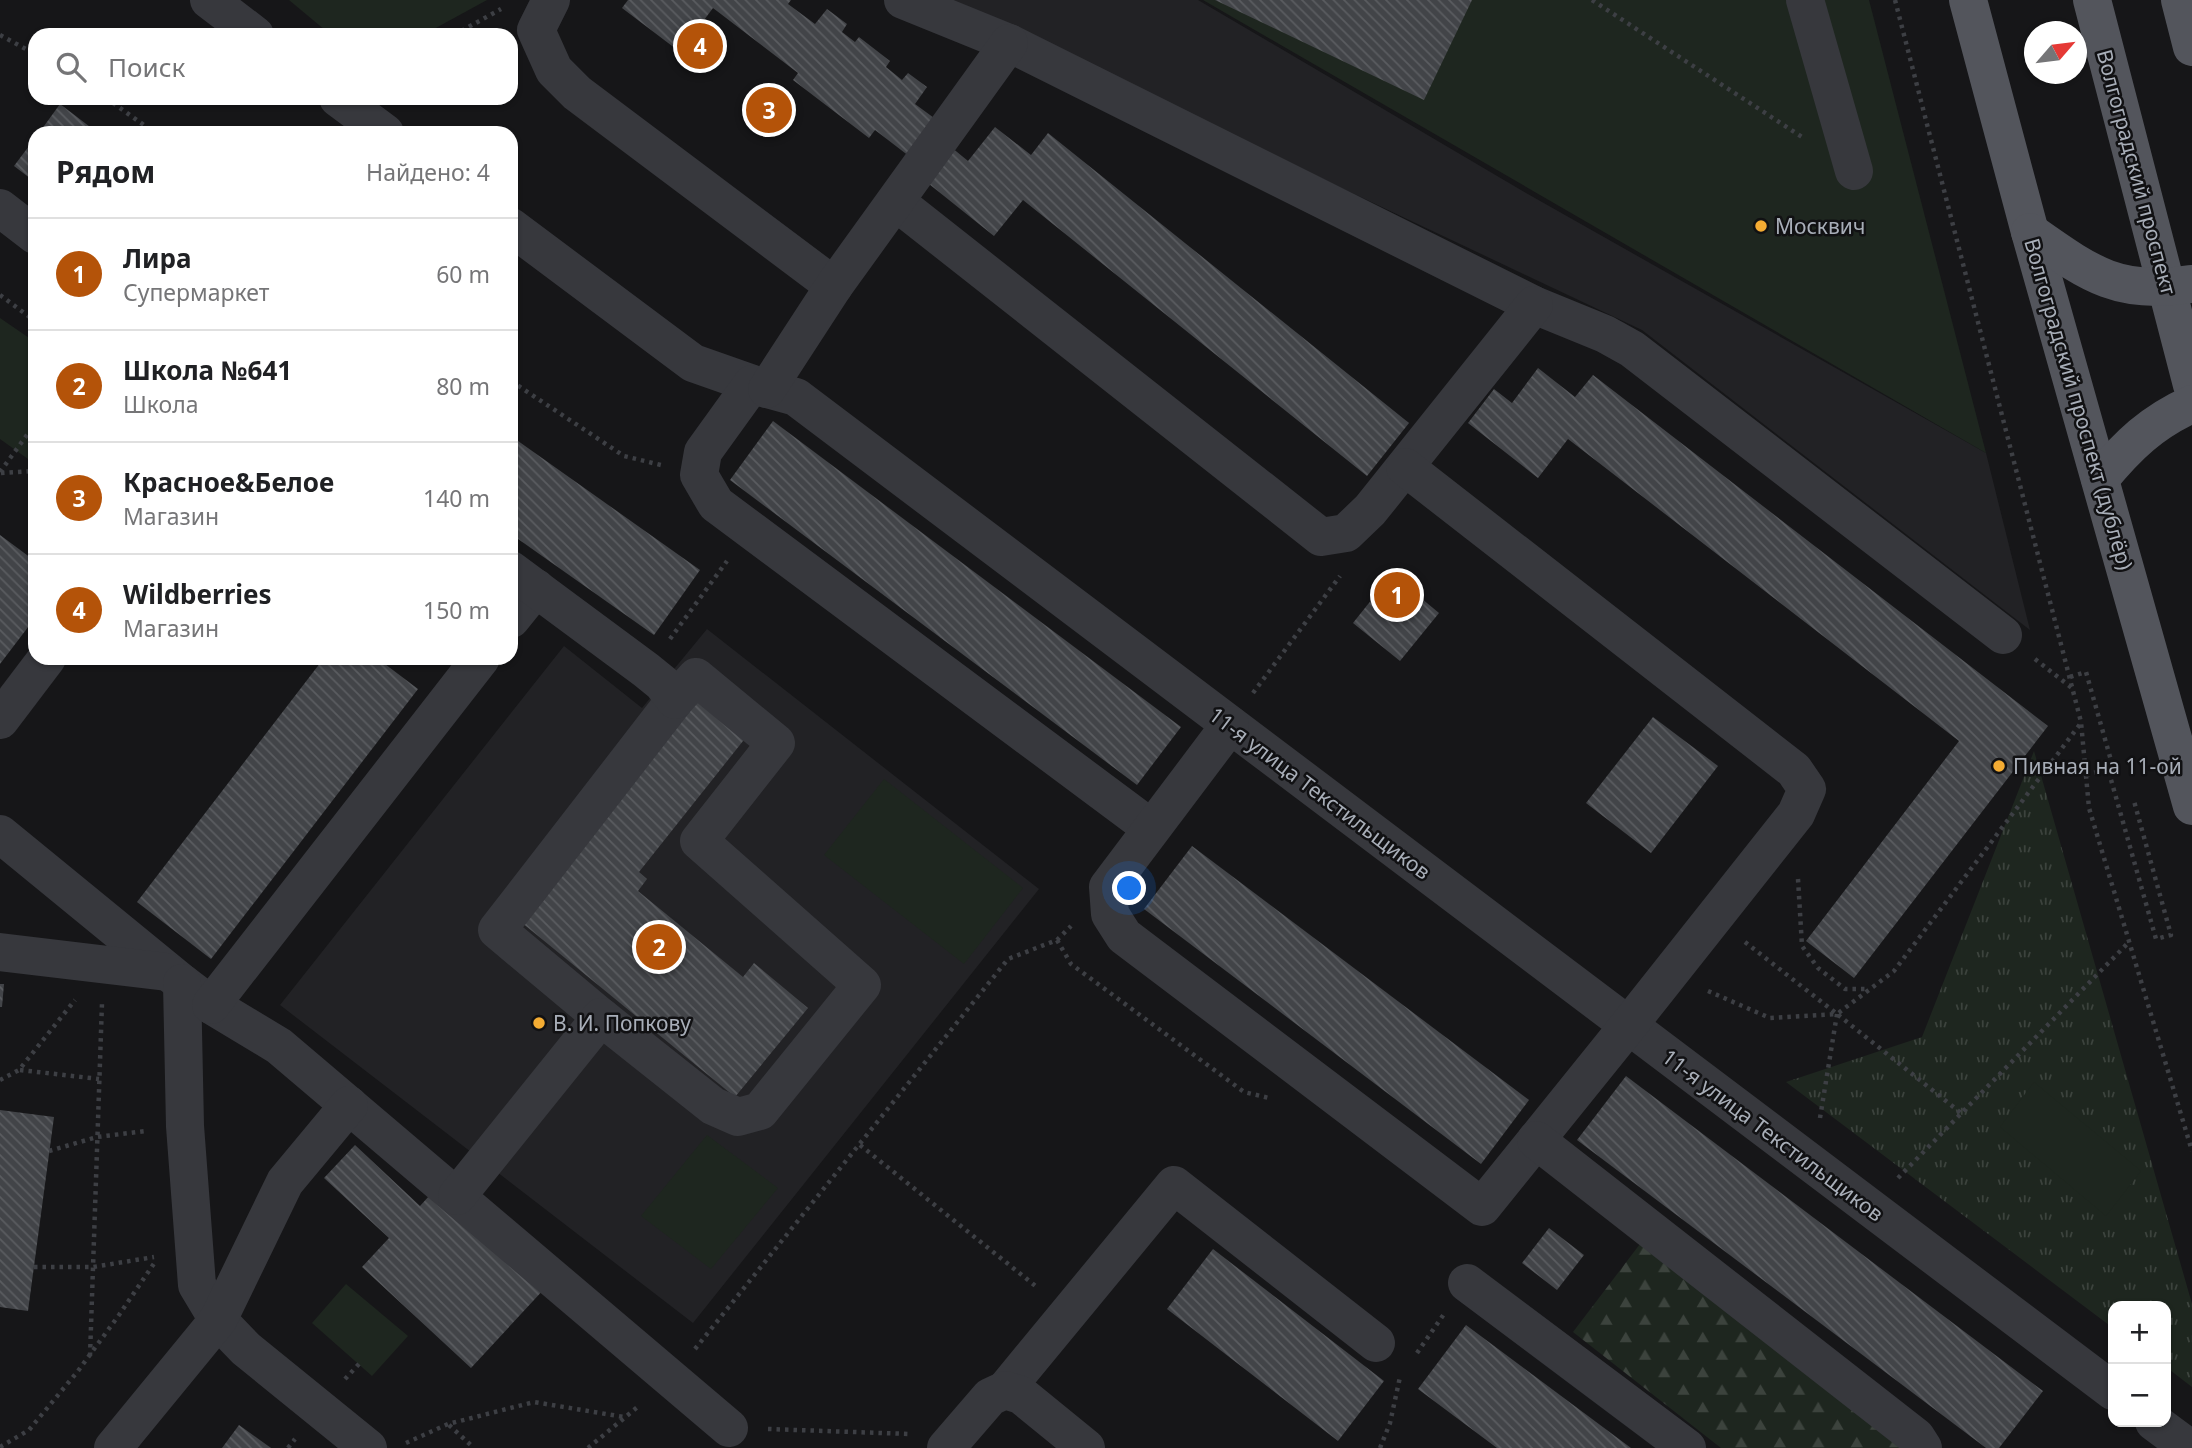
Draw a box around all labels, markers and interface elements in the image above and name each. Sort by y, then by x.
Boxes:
pin: 4 [677,20,723,72]
north arrow [2024,21,2087,84]
search box [28,28,518,105]
street label: Волгоградский проспект [2091,46,2183,298]
icon: search [52,48,90,86]
text: Поиск [108,49,185,85]
pin: 3 [746,84,792,136]
text: Рядом [56,151,155,192]
text: Найдено: 4 [366,156,490,188]
place label: Москвич [1775,212,1865,240]
marker: Москвич [1753,218,1769,234]
street label: Волгоградский проспект (дублёр) [2018,235,2140,573]
text: Лира [123,240,192,276]
text: 1 [72,258,86,290]
text: 60 m [436,258,490,290]
text: Супермаркет [123,276,269,308]
text: Школа №641 [123,352,292,388]
text: 2 [72,370,86,402]
text: 80 m [436,370,490,402]
text: Школа [123,388,199,420]
text: Красное&Белое [123,464,334,500]
text: 3 [72,482,86,514]
text: 140 m [423,482,490,514]
text: Магазин [123,500,219,532]
pin: 1 [1374,569,1420,621]
text: Wildberries [123,576,272,612]
text: 4 [72,594,86,626]
text: 150 m [423,594,490,626]
text: Магазин [123,612,219,644]
street label: 11-я улица Текстильщиков [1204,700,1436,886]
place label: Пивная на 11-ой [2013,752,2182,780]
marker: Пивная на 11-ой [1991,758,2007,774]
your location [1112,871,1146,905]
pin: 2 [636,921,682,973]
place label: В. И. Попкову [553,1009,691,1037]
marker: В. И. Попкову [531,1015,547,1031]
street label: 11-я улица Текстильщиков [1657,1042,1889,1228]
map controls [2108,1301,2171,1427]
button: + [2108,1301,2171,1364]
button: − [2108,1364,2171,1427]

